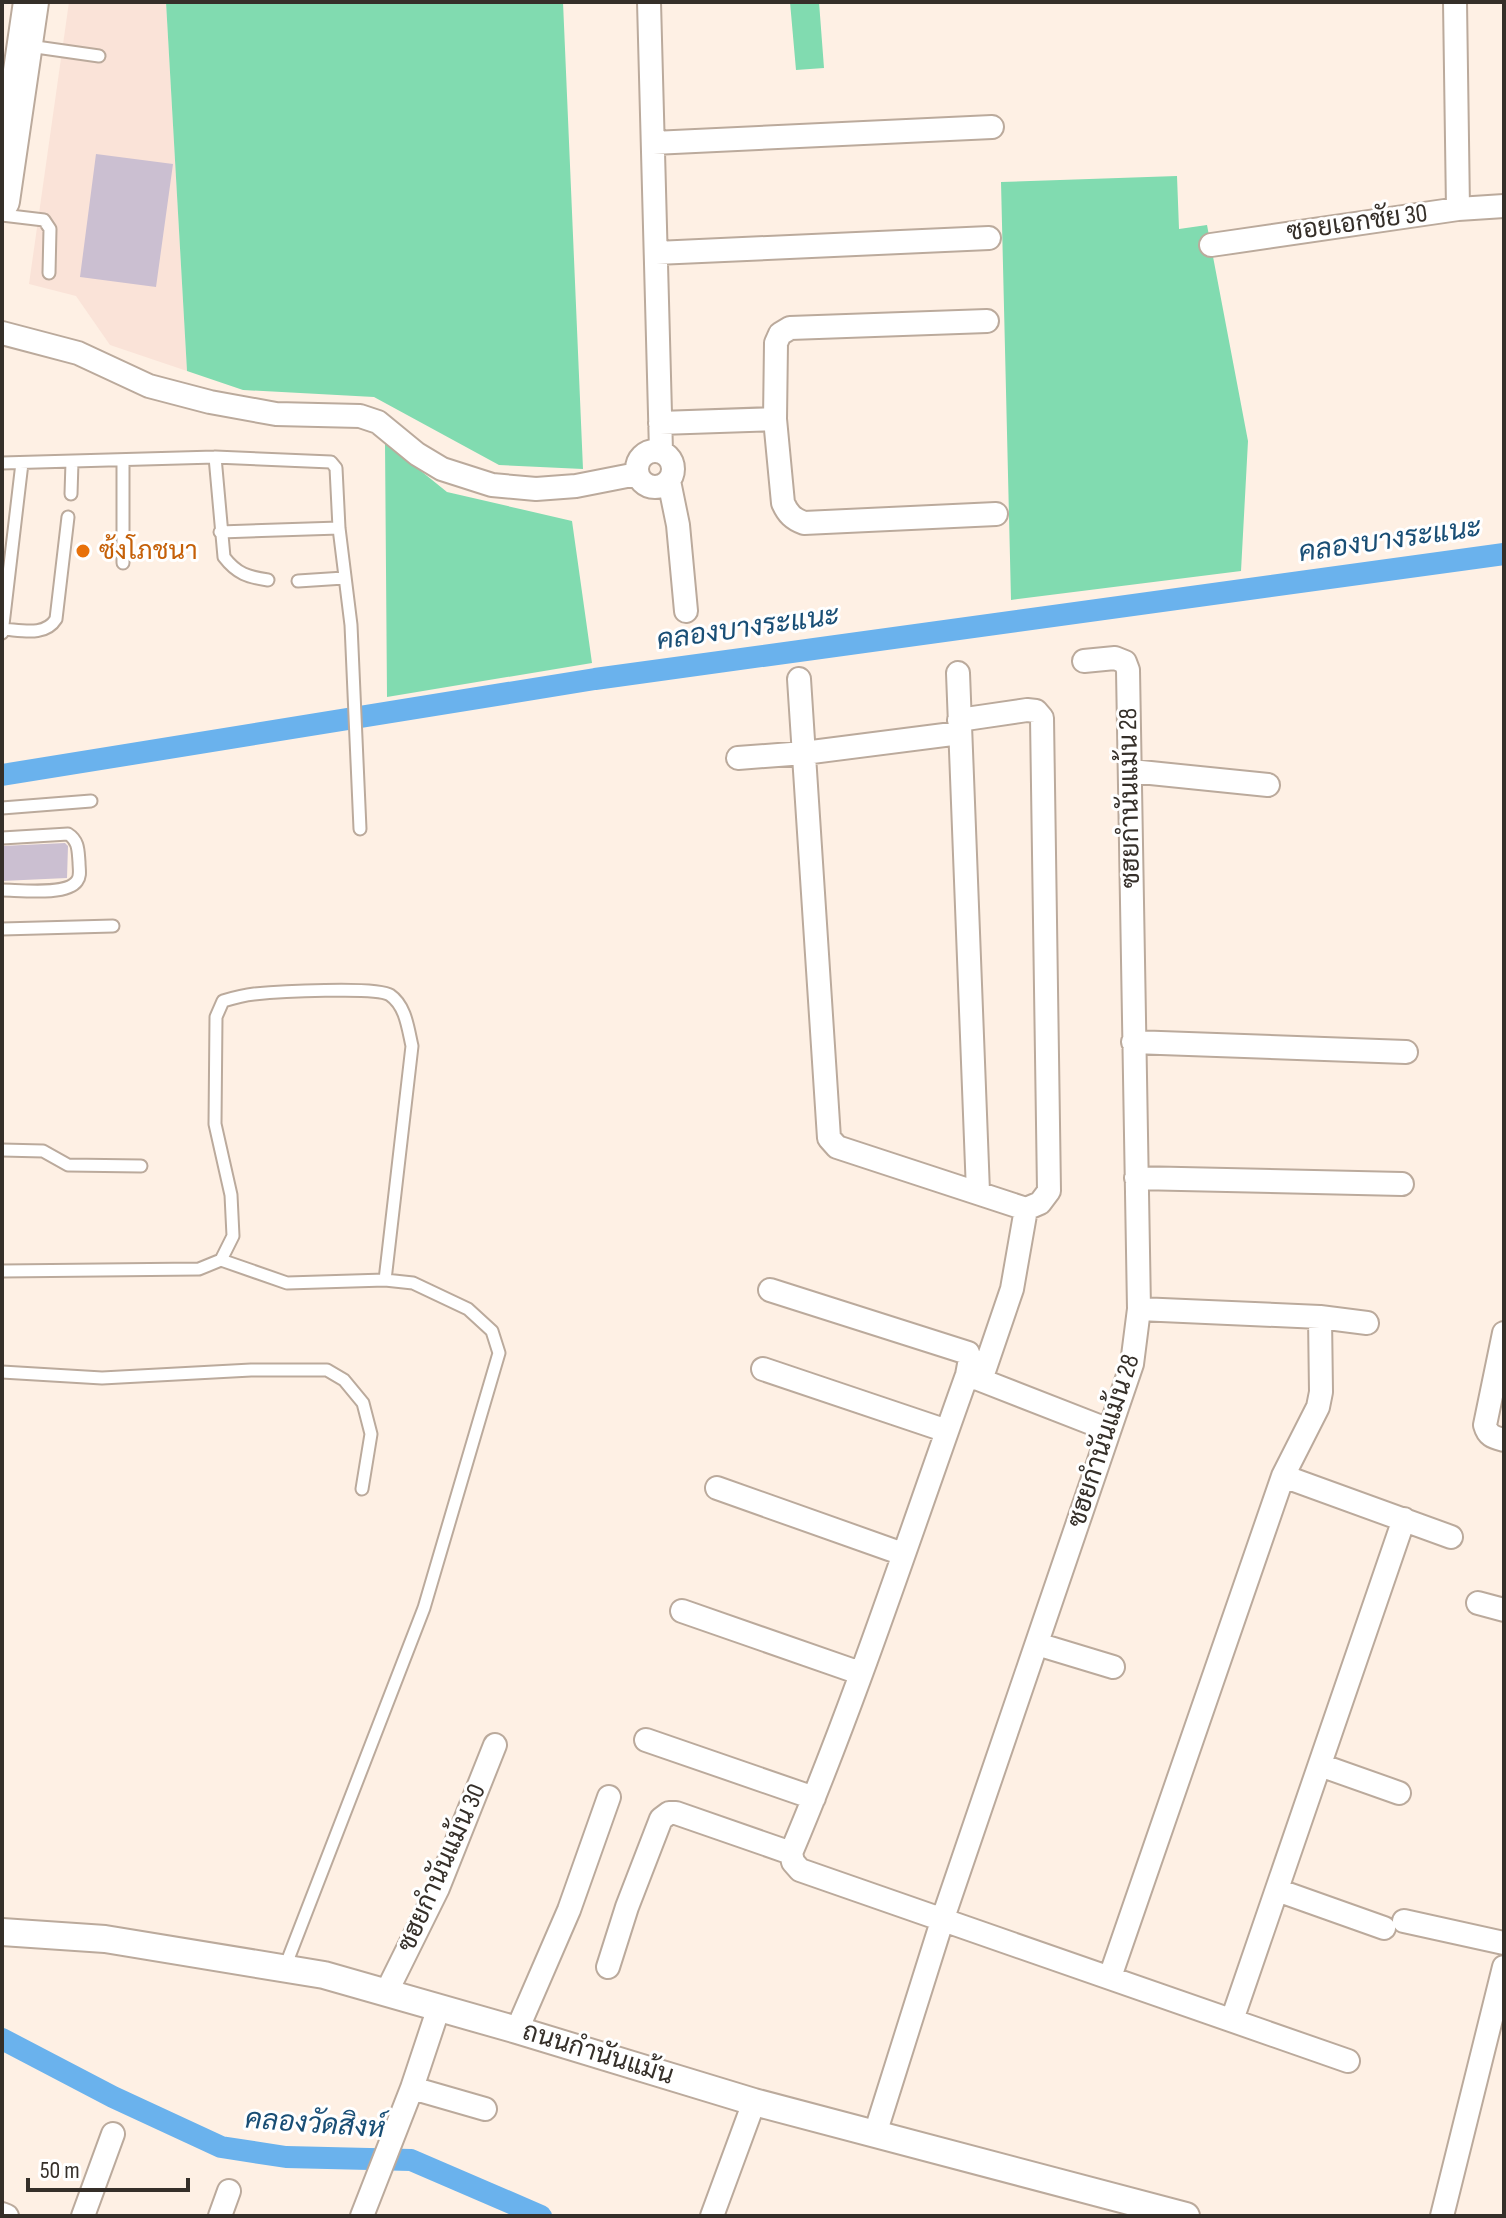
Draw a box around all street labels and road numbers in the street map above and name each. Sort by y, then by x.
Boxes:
street label: ซอยเอกชัย 30 [1284,196,1429,248]
street label: ซฮยกำนันแม้น 28 [1111,708,1147,888]
street label: ซฮยกำนันแม้น 28 [1060,1350,1147,1531]
street label: ซฮยกำนันแม้น 30 [389,1778,493,1957]
street label: ถนนกำนันแม้น [519,2014,678,2092]

